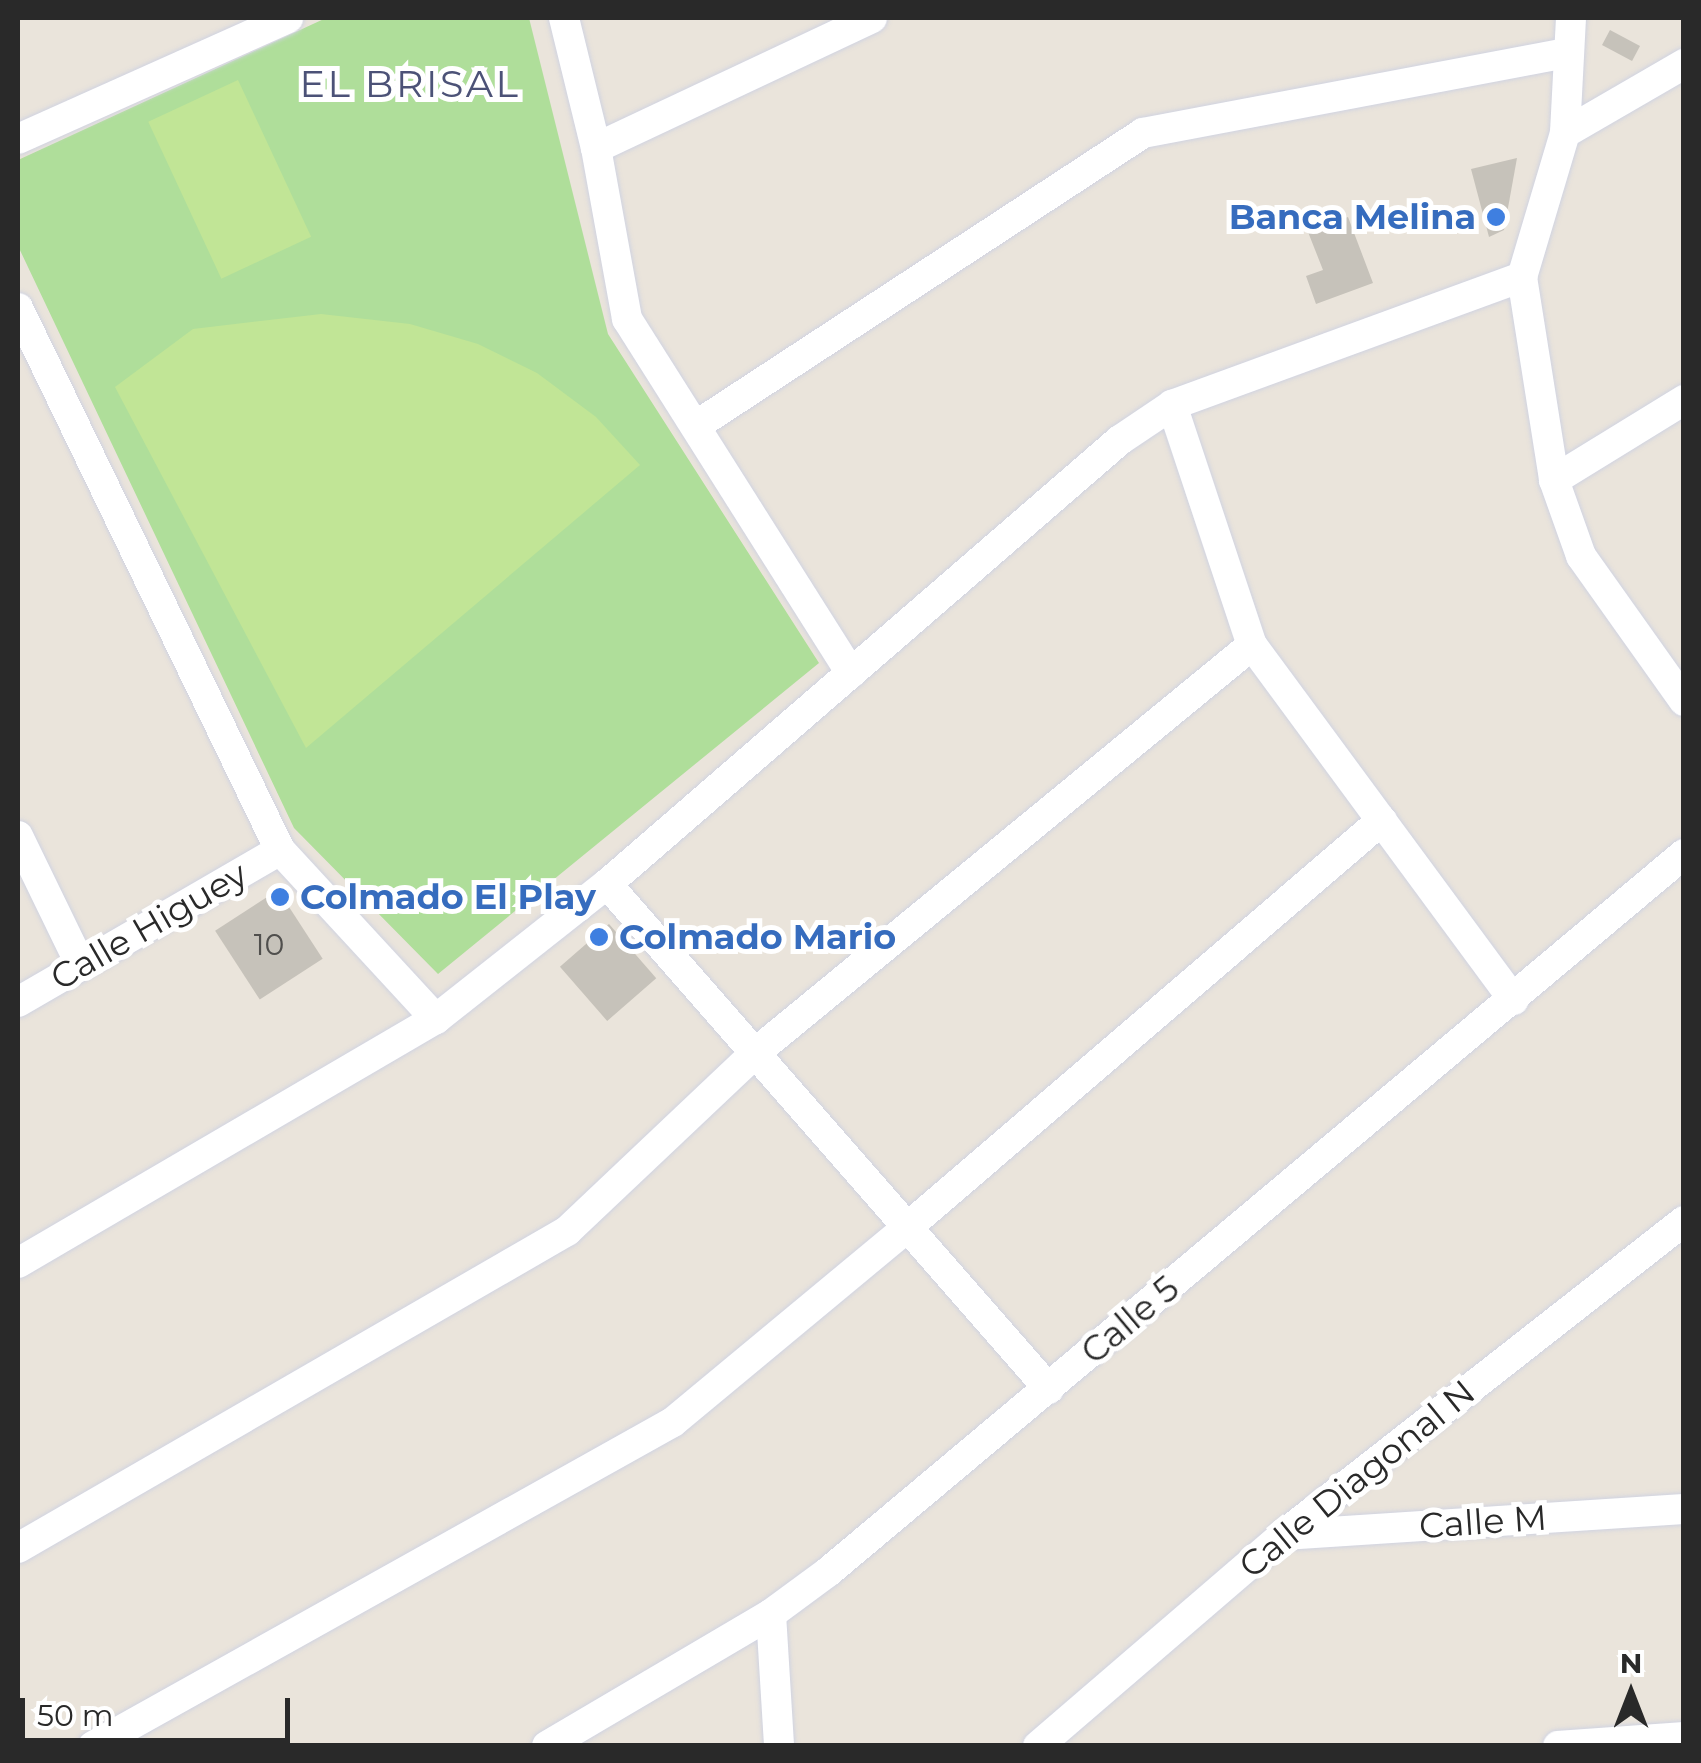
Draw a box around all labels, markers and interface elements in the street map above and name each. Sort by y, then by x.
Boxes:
district label: EL BRISAL [300,61,520,107]
place label: Banca Melina [1229,196,1476,238]
marker: Banca Melina [1485,206,1507,228]
street label: Calle Higuey [43,853,255,999]
place label: Colmado El Play [300,876,596,918]
marker: Colmado El Play [269,886,291,908]
place label: Colmado Mario [619,916,896,958]
marker: Colmado Mario [588,926,610,948]
house number: 10 [254,927,284,963]
street label: Calle 5 [1073,1267,1187,1373]
street label: Calle Diagonal N [1231,1371,1483,1587]
street label: Calle M [1418,1497,1548,1547]
north arrow [1581,1643,1681,1743]
text: N [1620,1646,1642,1680]
scale bar [25,1678,295,1740]
text: 50 m [37,1697,114,1734]

